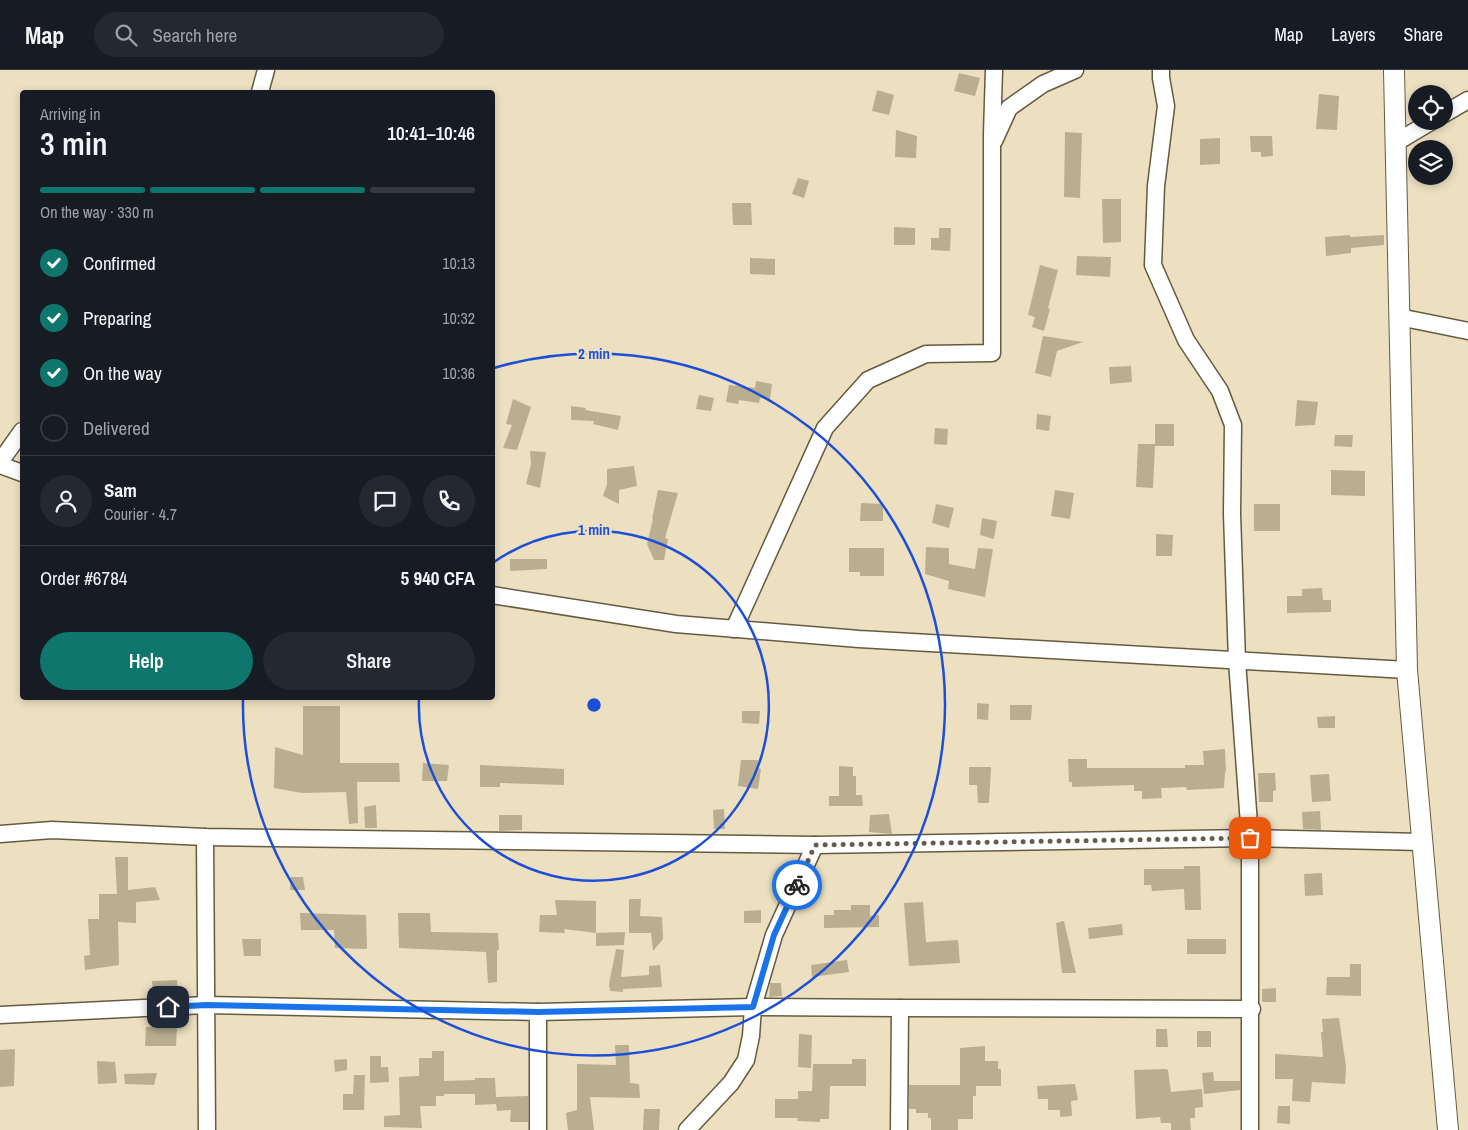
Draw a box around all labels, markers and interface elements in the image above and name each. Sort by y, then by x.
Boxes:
search box [94,12,444,57]
text: Map [25,19,64,51]
icon: search [112,21,140,49]
text: Search here [152,22,237,48]
text: Map [1275,22,1303,47]
text: Layers [1331,22,1376,47]
text: Share [1404,22,1443,47]
map controls [1408,85,1453,185]
button: locate [1408,85,1453,130]
text: Arriving in [40,103,101,125]
text: 10:41–10:46 [387,120,475,146]
text: 3 min [40,122,108,165]
button: layers [1408,140,1453,185]
text: On the way · 330 m [40,201,154,223]
icon: check [40,249,68,277]
text: Confirmed [83,250,156,276]
text: 10:13 [442,252,475,274]
icon: check [40,304,68,332]
text: Preparing [83,305,151,331]
text: 10:32 [442,307,475,329]
text: 2 min [578,343,610,364]
icon: check [40,359,68,387]
text: On the way [83,360,162,386]
text: 10:36 [442,362,475,384]
text: Delivered [83,415,150,441]
button: person [40,475,92,527]
button: chat [359,475,411,527]
button: phone [423,475,475,527]
text: Sam [104,477,137,503]
text: Courier · 4.7 [104,503,177,525]
text: 1 min [578,519,610,540]
text: Order #6784 [40,565,127,591]
text: 5 940 CFA [401,565,475,591]
button: Help [40,632,253,690]
button: Share [263,632,475,690]
centre of rings [585,696,603,714]
pin [1229,817,1271,859]
icon: bag [1236,824,1264,852]
courier [772,860,822,910]
icon: bike [783,871,811,899]
pin [147,986,189,1028]
icon: home [154,993,182,1021]

